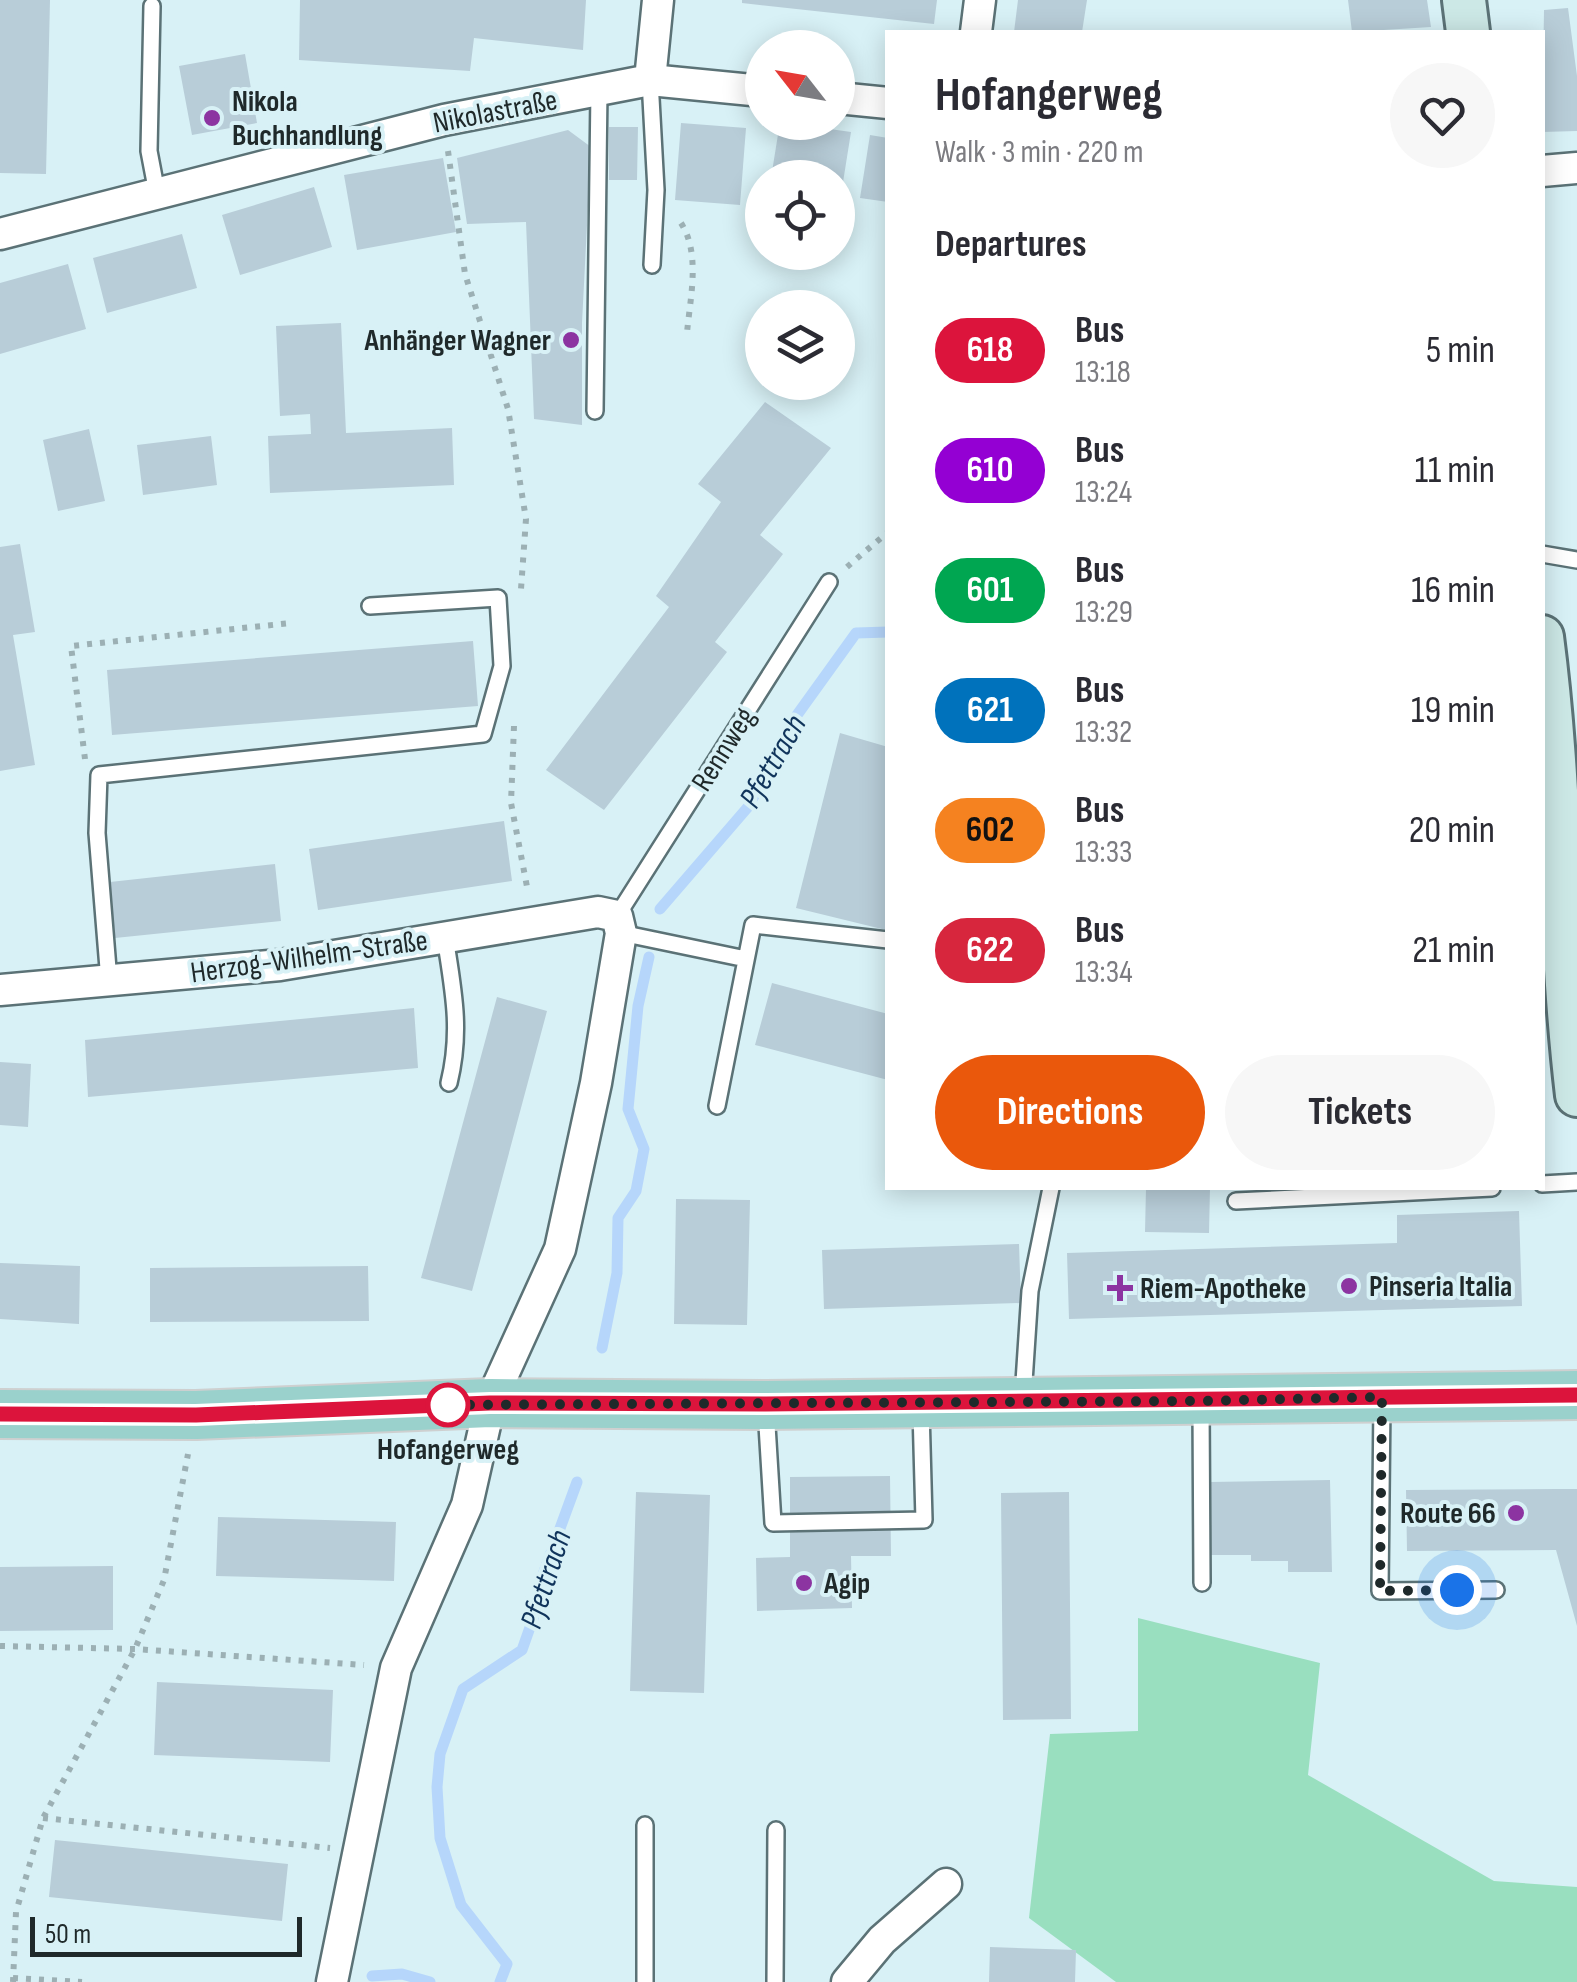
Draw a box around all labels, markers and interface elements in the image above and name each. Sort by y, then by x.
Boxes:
north arrow [745,30,855,140]
map controls [745,30,855,400]
button: heart [1390,63,1495,168]
text: Hofangerweg [935,67,1162,124]
street label: Nikolastraße [430,82,560,142]
place label: Nikola Buchhandlung [232,84,383,154]
marker: Nikola Buchhandlung [201,107,223,129]
text: Walk · 3 min · 220 m [935,133,1144,172]
button: locate [745,160,855,270]
text: Departures [935,222,1087,267]
button: layers [745,290,855,400]
text: Bus [1075,308,1124,353]
place label: Anhänger Wagner [363,323,551,359]
text: 5 min [1426,328,1495,373]
marker: Anhänger Wagner [560,329,582,351]
text: 618 [967,329,1013,372]
text: 13:18 [1075,353,1131,392]
text: Bus [1075,428,1124,473]
text: 11 min [1415,448,1495,493]
text: 610 [967,449,1013,492]
text: 13:24 [1075,473,1132,512]
text: Bus [1075,548,1124,593]
text: 16 min [1411,568,1495,613]
text: 601 [967,569,1013,612]
text: 13:29 [1075,593,1133,632]
text: Bus [1075,668,1124,713]
text: 19 min [1411,688,1495,733]
text: 621 [967,689,1013,732]
street label: Rennweg [684,701,763,798]
water label: Pfettrach [731,708,815,815]
text: 13:32 [1075,713,1132,752]
text: Bus [1075,788,1124,833]
text: 20 min [1409,808,1495,853]
text: 602 [966,809,1014,852]
text: 13:33 [1075,833,1133,872]
text: Bus [1075,908,1124,953]
street label: Herzog-Wilhelm-Straße [188,923,430,991]
text: 21 min [1412,928,1495,973]
text: 622 [966,929,1014,972]
text: 13:34 [1075,953,1133,992]
button: Directions [935,1055,1205,1170]
button: Tickets [1225,1055,1495,1170]
place label: Pinseria Italia [1369,1269,1512,1305]
place label: Riem-Apotheke [1140,1271,1306,1307]
marker: Pinseria Italia [1338,1275,1360,1297]
marker: Riem-Apotheke [1109,1277,1131,1299]
marker: Hofangerweg [427,1384,469,1426]
place label: Hofangerweg [377,1432,519,1468]
place label: Route 66 [1400,1496,1496,1532]
marker: Route 66 [1505,1502,1527,1524]
water label: Pfettrach [512,1525,581,1634]
your location [1432,1565,1482,1615]
place label: Agip [823,1566,870,1602]
marker: Agip [793,1572,815,1594]
scale bar [30,1912,302,1956]
text: 50 m [45,1918,91,1951]

